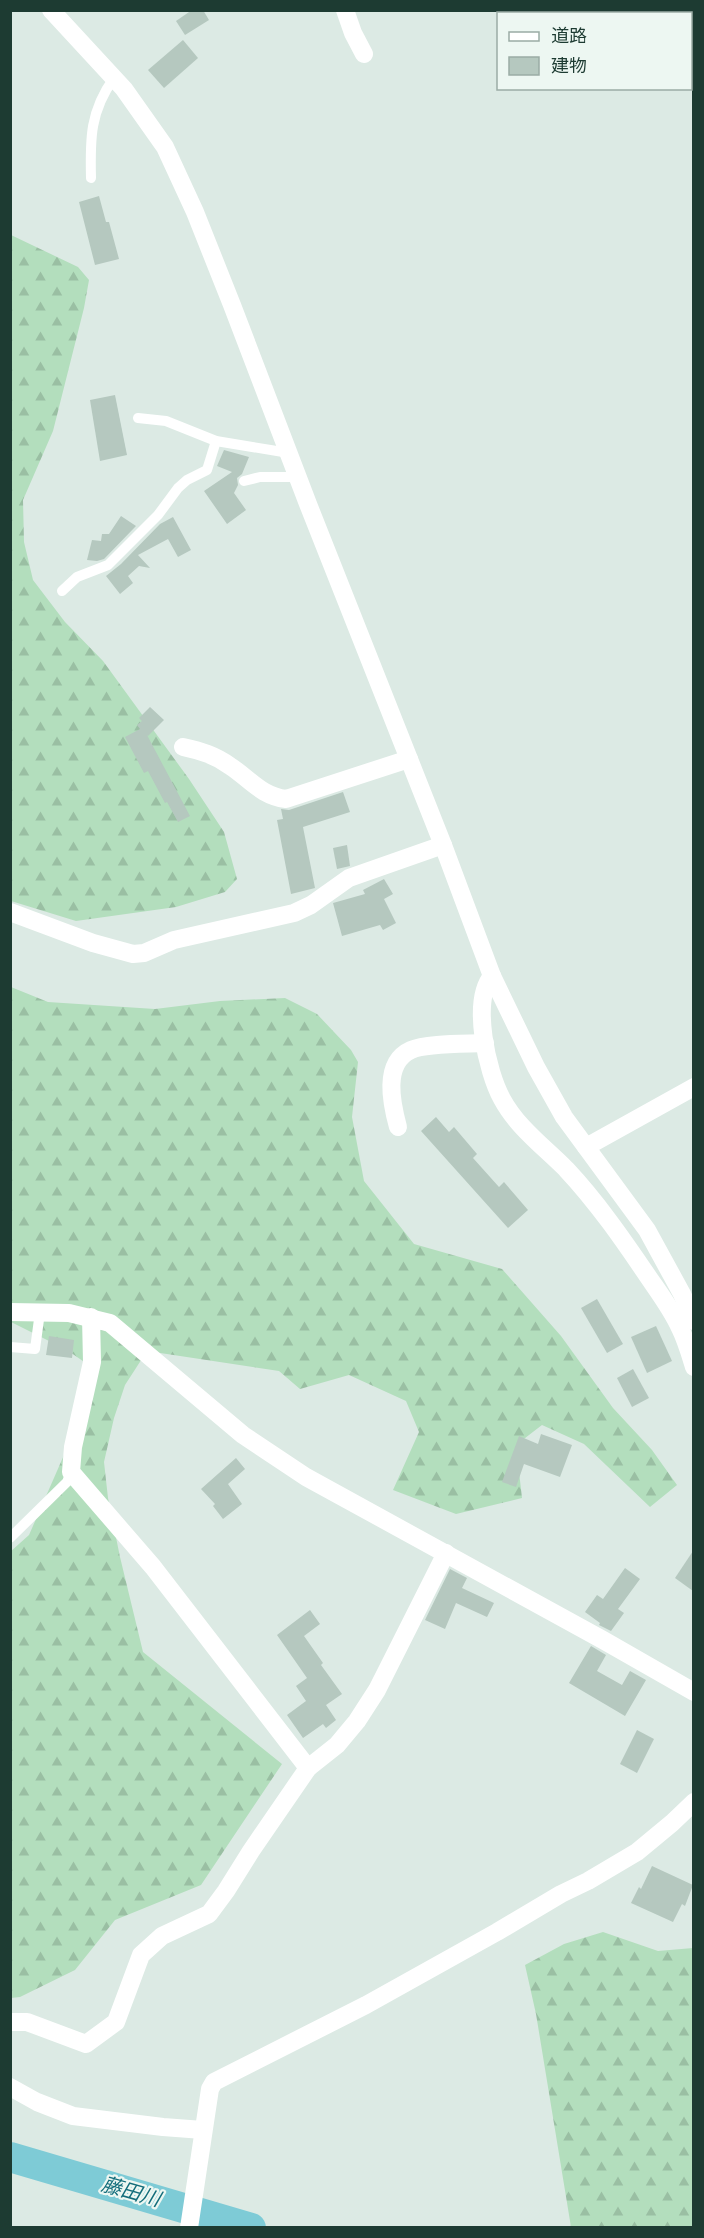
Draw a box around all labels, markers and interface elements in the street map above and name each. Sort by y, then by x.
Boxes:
legend [497,12,692,90]
text: 道路 [551,23,587,49]
text: 建物 [551,53,587,79]
water label: 藤田川 [98,2170,166,2215]

